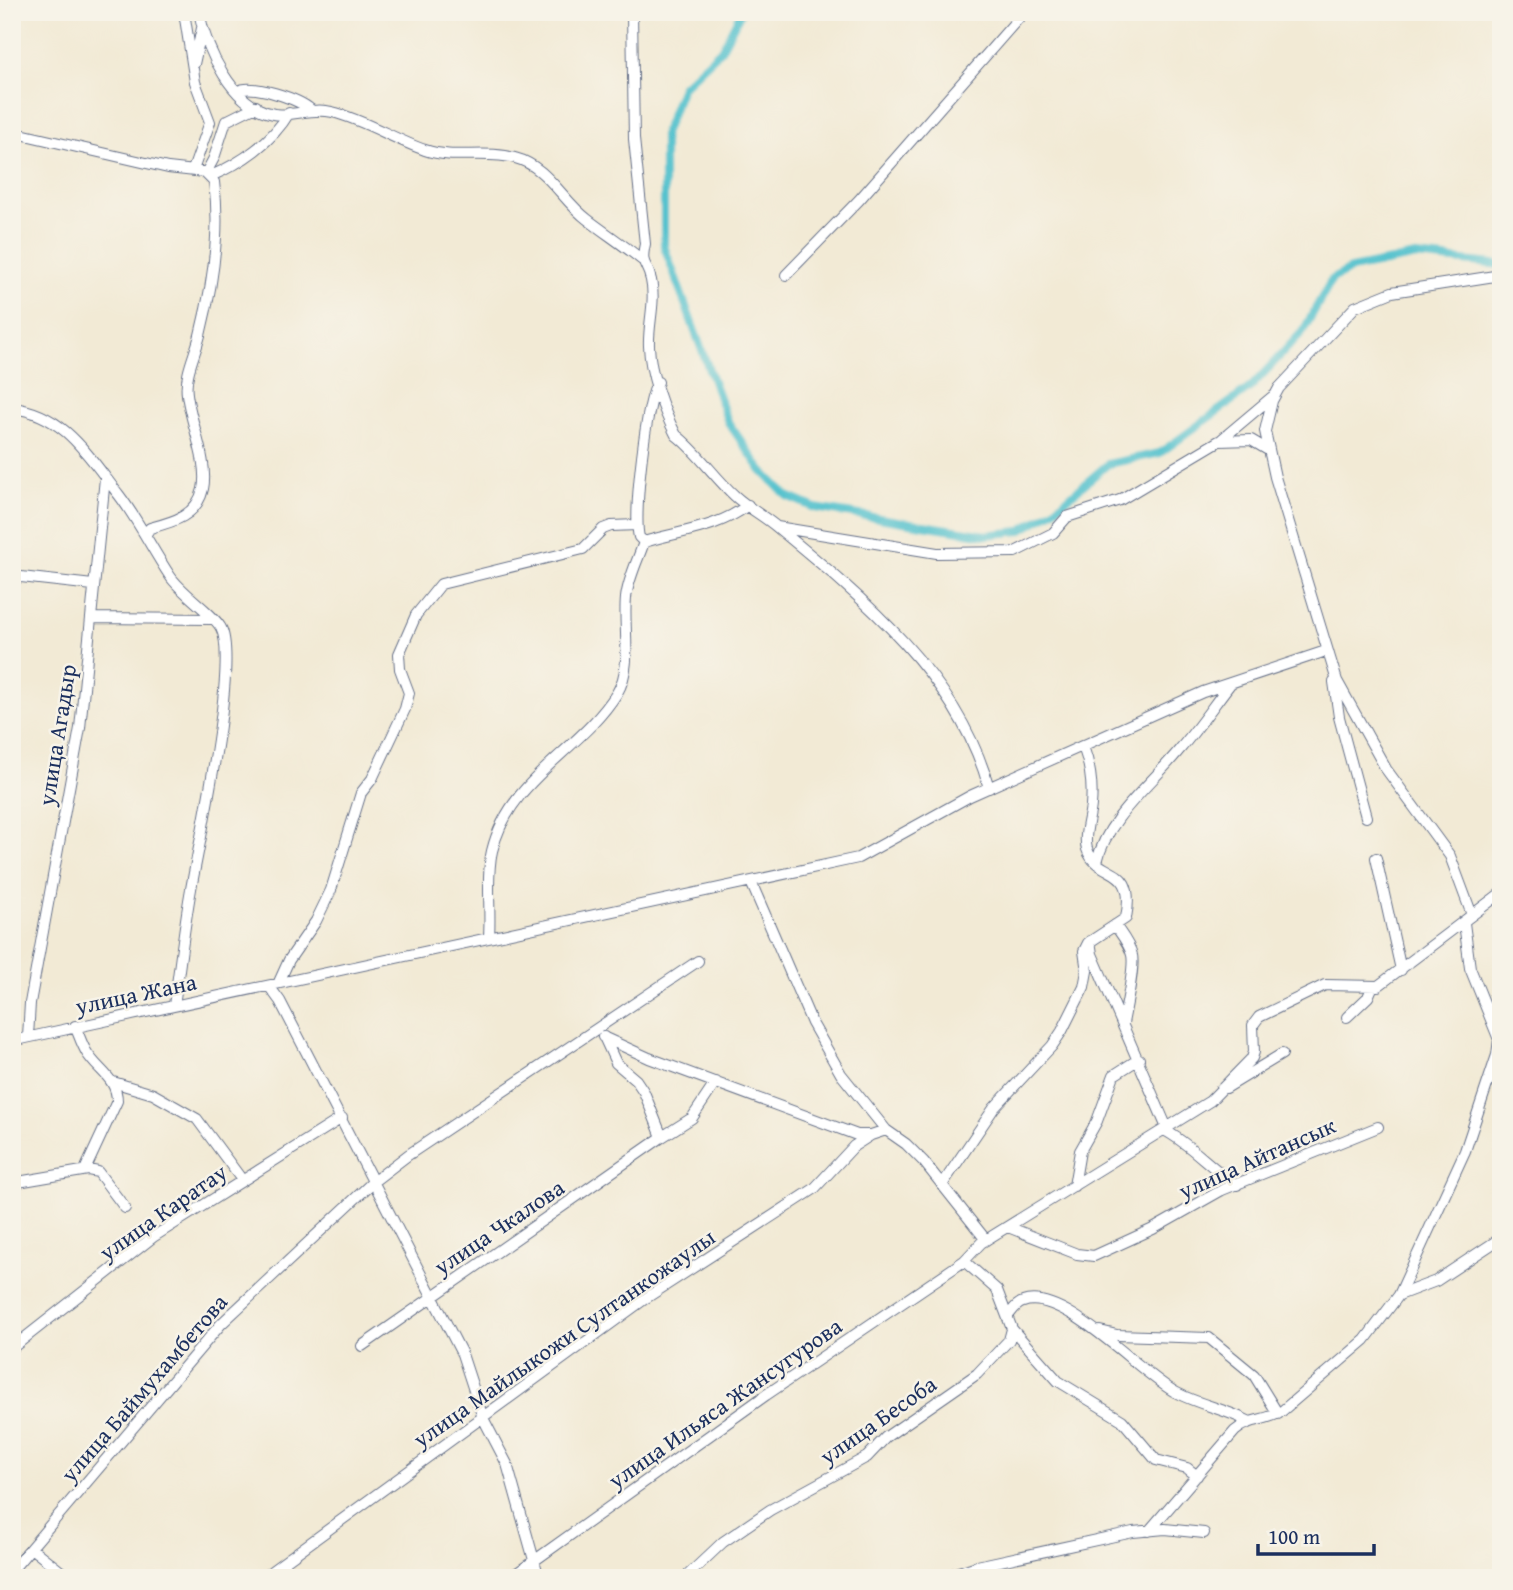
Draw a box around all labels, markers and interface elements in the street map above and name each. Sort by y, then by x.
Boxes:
street label: улица Агадыр [29,662,84,809]
street label: улица Жана [71,965,199,1023]
street label: улица Айтансык [1172,1108,1340,1207]
street label: улица Каратау [91,1155,234,1269]
street label: улица Чкалова [426,1171,570,1283]
street label: улица Майлыкожи Султанкожаулы [405,1220,722,1456]
street label: улица Баймухамбетова [52,1286,235,1490]
street label: улица Ильяса Жансугурова [600,1309,848,1497]
street label: улица Бесоба [812,1367,943,1473]
scale bar [1258,1513,1373,1557]
text: 100 m [1268,1521,1320,1552]

